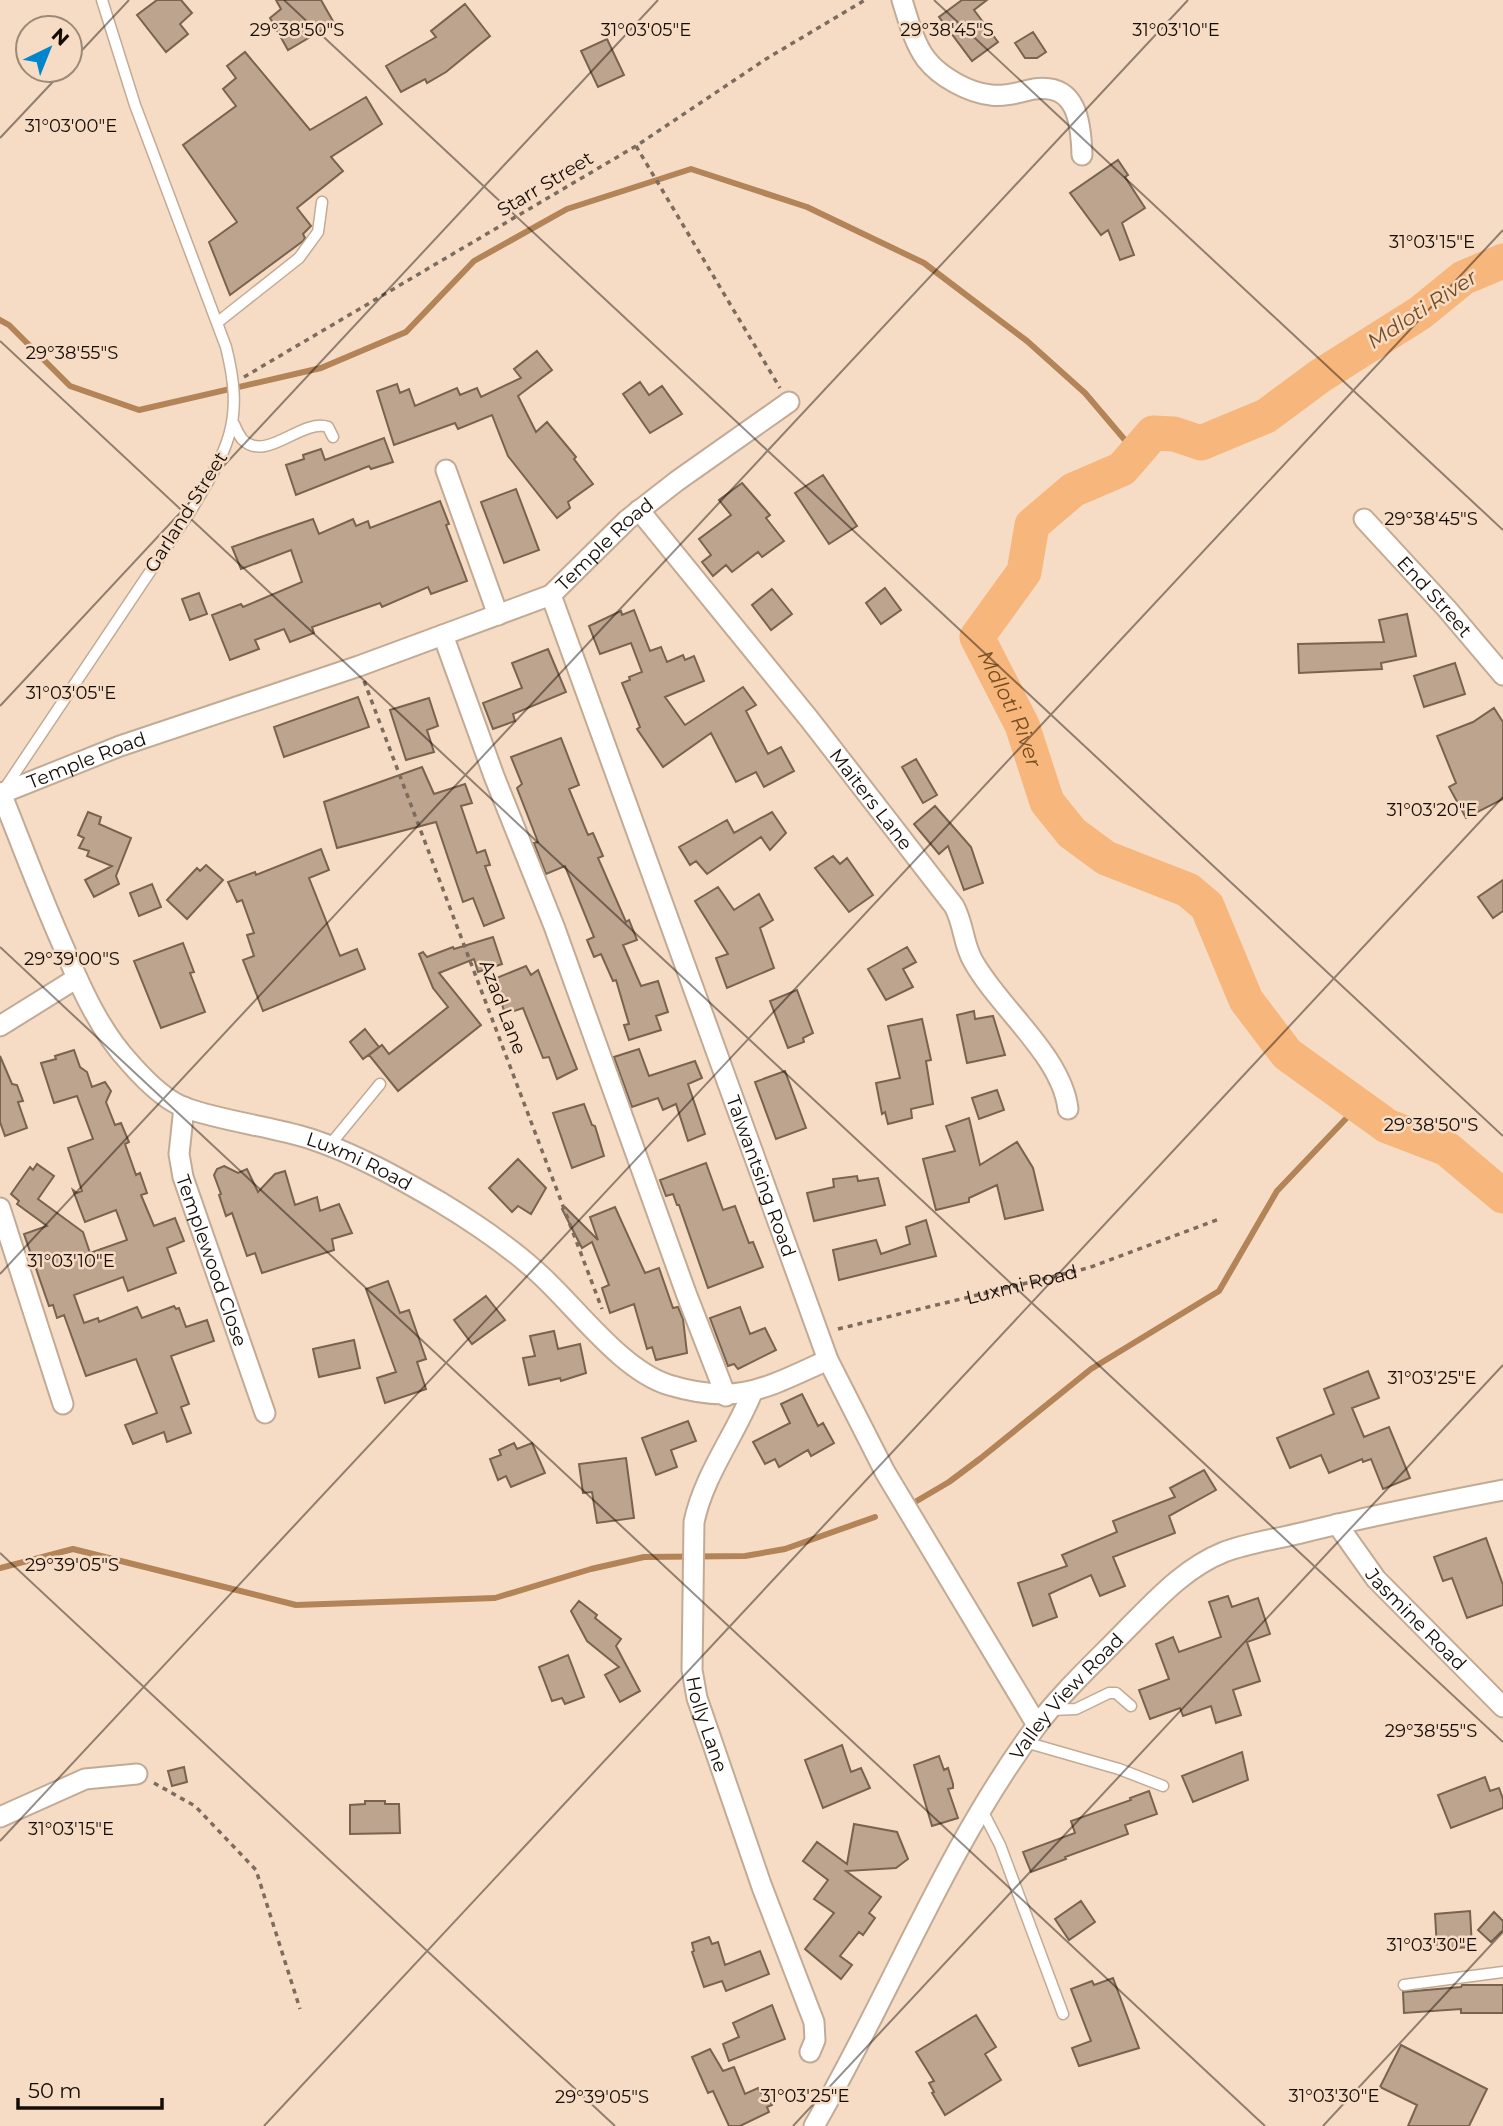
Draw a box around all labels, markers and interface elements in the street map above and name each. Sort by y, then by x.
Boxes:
north arrow [14,14,84,84]
text: 29°38'50"S [250,19,344,41]
text: 31°03'05"E [601,19,691,41]
text: 29°38'45"S [900,19,994,41]
text: 31°03'10"E [1132,19,1220,41]
text: N [47,23,74,51]
text: 31°03'00"E [25,115,117,137]
street label: Starr Street [493,146,597,222]
text: 31°03'15"E [1389,231,1475,253]
water label: Mdloti River [1362,264,1482,354]
text: 29°38'55"S [26,342,118,364]
street label: Garland Street [140,447,232,577]
street label: Temple Road [551,492,658,595]
text: 29°38'45"S [1384,508,1478,530]
street label: End Street [1393,551,1477,642]
water label: Mdloti River [973,646,1047,771]
text: 31°03'05"E [26,682,116,704]
street label: Temple Road [24,727,149,793]
street label: Maiters Lane [825,744,918,854]
text: 31°03'20"E [1386,799,1478,821]
text: 29°39'00"S [24,948,120,970]
street label: Azad Lane [475,957,531,1057]
street label: Talwantsing Road [722,1092,801,1260]
text: 29°38'50"S [1384,1114,1478,1136]
street label: Luxmi Road [304,1127,416,1195]
street label: Templewood Close [172,1172,252,1349]
text: 31°03'10"E [27,1250,115,1272]
street label: Luxmi Road [964,1260,1080,1309]
text: 31°03'25"E [1387,1367,1477,1389]
text: 29°39'05"S [25,1554,119,1576]
street label: Jasmine Road [1360,1563,1471,1675]
street label: Valley View Road [1005,1628,1128,1764]
street label: Holly Lane [682,1674,733,1775]
text: 29°38'55"S [1385,1720,1477,1742]
text: 31°03'15"E [28,1818,114,1840]
text: 31°03'30"E [1387,1934,1477,1956]
scale bar [18,2066,161,2110]
text: 50 m [28,2078,82,2103]
text: 31°03'25"E [760,2085,850,2107]
text: 31°03'30"E [1289,2085,1379,2107]
text: 29°39'05"S [555,2086,649,2108]

